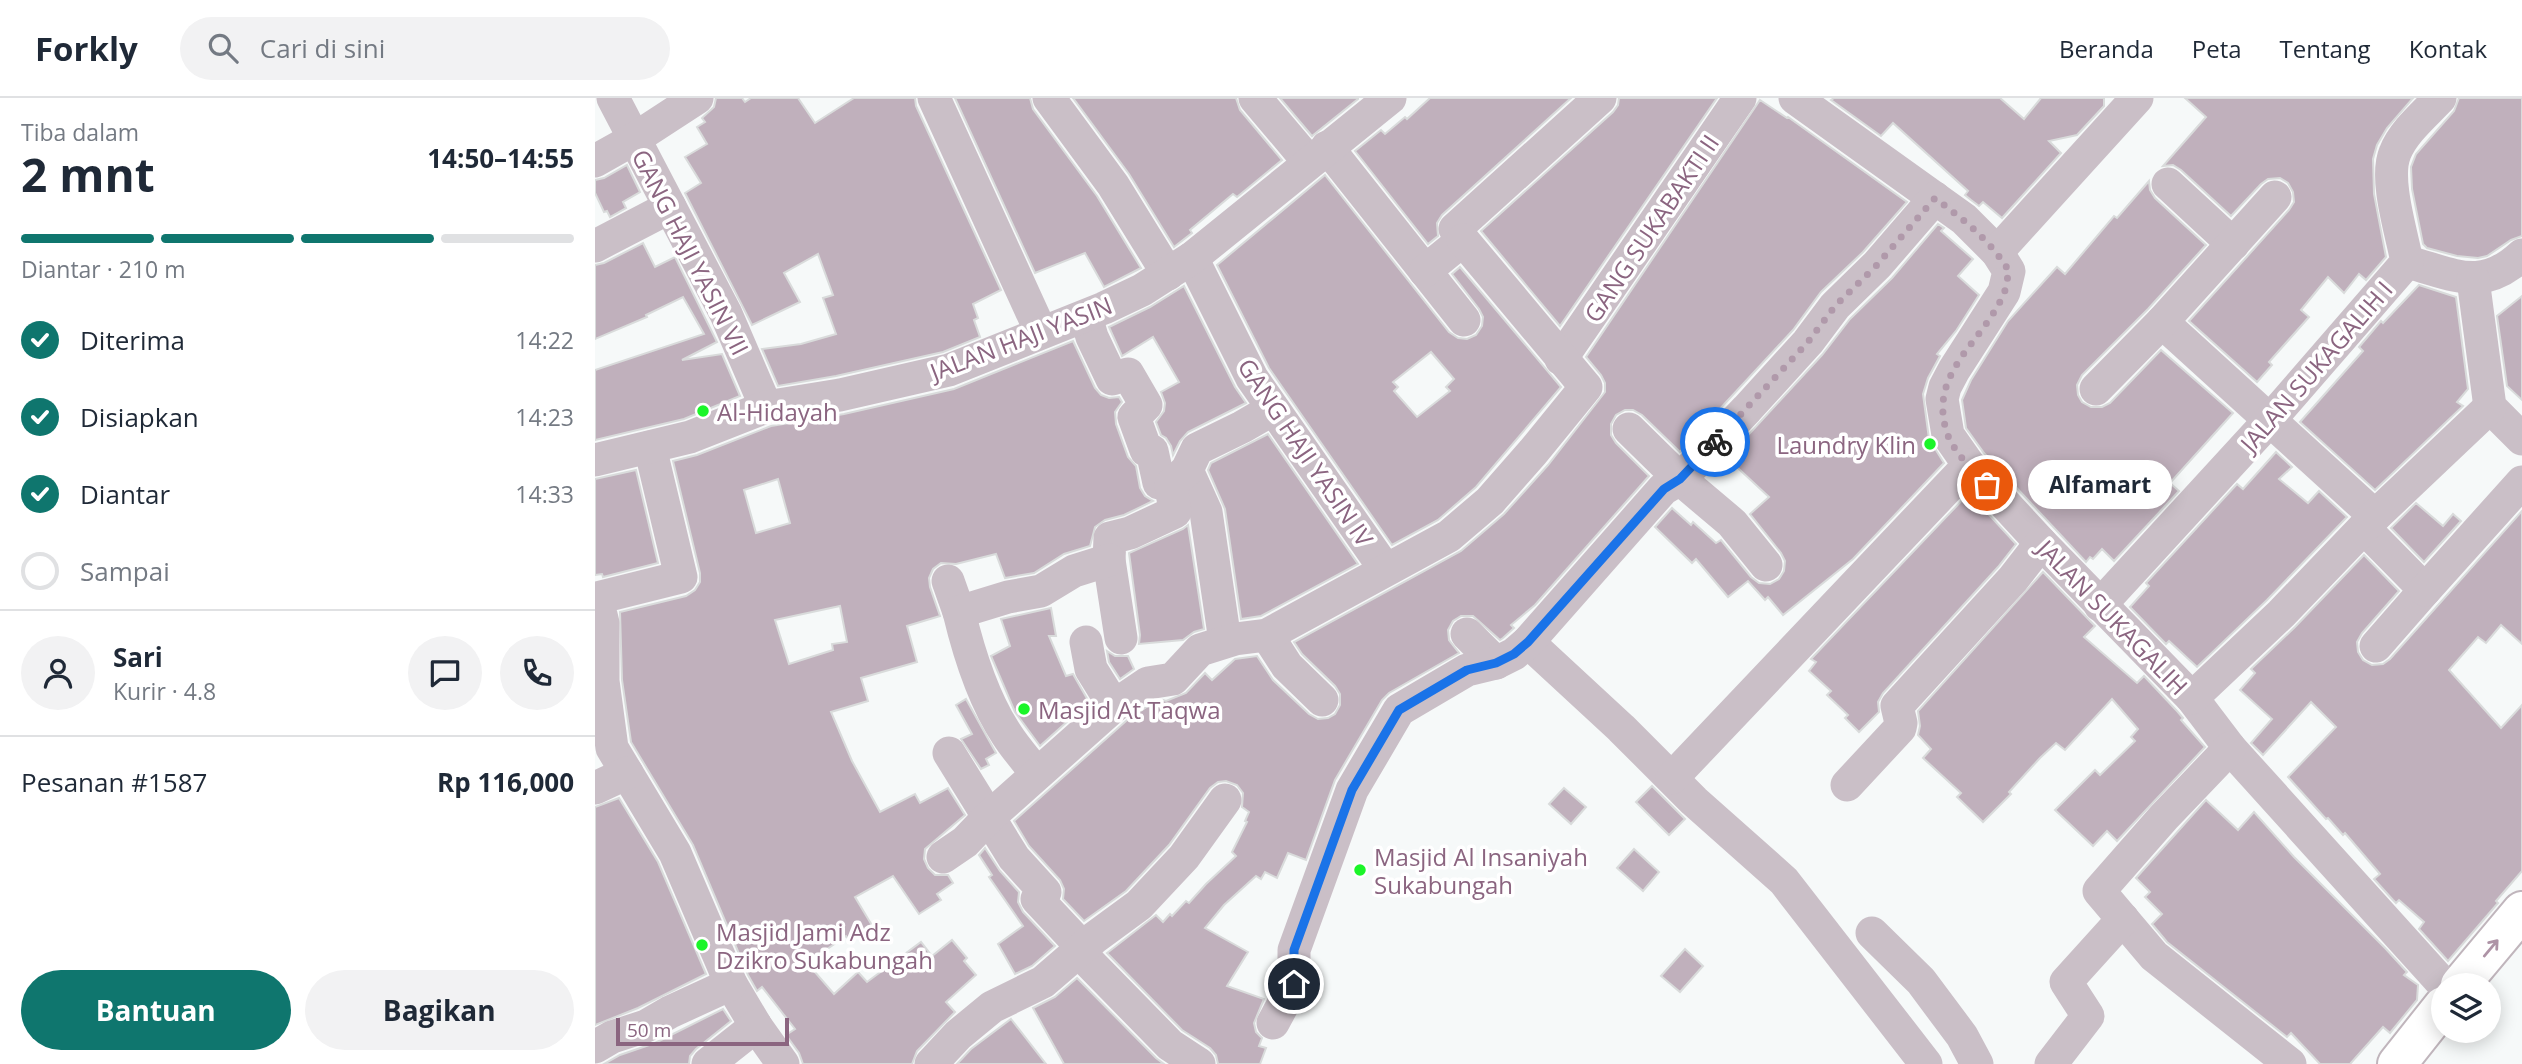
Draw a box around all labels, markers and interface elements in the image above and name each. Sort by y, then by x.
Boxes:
search box [180,17,670,80]
text: Forkly [35,26,138,71]
icon: search [204,29,242,67]
text: Cari di sini [260,30,385,66]
text: Beranda [2059,32,2154,65]
text: Peta [2192,32,2242,65]
text: Tentang [2280,32,2371,65]
text: Kontak [2409,32,2487,65]
text: Tiba dalam [21,116,139,148]
street label: GANG SUKABAKTI II [1576,128,1726,328]
text: 14:50–14:55 [427,140,574,176]
text: 2 mnt [21,143,155,205]
street label: GANG HAJI YASIN VII [625,143,757,361]
text: Diantar · 210 m [21,253,185,285]
street label: JALAN SUKAGALIH I [2231,273,2400,460]
street label: JALAN HAJI YASIN [923,288,1117,389]
icon: check [21,321,59,359]
text: Diterima [80,322,185,358]
text: 14:22 [515,324,574,356]
street label: GANG HAJI YASIN IV [1231,351,1382,553]
place label: Al-Hidayah [717,395,838,428]
icon: check [21,398,59,436]
text: Disiapkan [80,399,199,435]
text: 14:23 [515,401,574,433]
marker: Al-Hidayah [695,403,711,419]
courier [1680,407,1750,477]
icon: bike [1696,423,1734,461]
place label: Laundry Klin [1776,428,1916,461]
marker: Laundry Klin [1922,436,1938,452]
pin [1957,455,2017,515]
callout: Alfamart [2029,460,2173,510]
icon: bag [1968,466,2006,504]
text: Alfamart [2049,468,2151,500]
icon: check [21,475,59,513]
text: Diantar [80,476,170,512]
text: 14:33 [515,478,574,510]
street label: JALAN SUKAGALIH [2029,531,2196,702]
text: Sampai [80,553,170,589]
button: person [21,636,95,710]
button: chat [408,636,482,710]
button: phone [500,636,574,710]
text: Sari [113,639,163,675]
text: Kurir · 4.8 [113,675,216,707]
place label: Masjid At Taqwa [1038,693,1221,726]
marker: Masjid At Taqwa [1016,701,1032,717]
text: Pesanan #1587 [21,764,207,800]
text: Rp 116,000 [437,764,574,800]
place label: Masjid Al Insaniyah Sukabungah [1374,840,1588,901]
marker: Masjid Al Insaniyah Sukabungah [1352,862,1368,878]
place label: Masjid Jami Adz Dzikro Sukabungah [716,915,933,976]
marker: Masjid Jami Adz Dzikro Sukabungah [694,937,710,953]
one-way arrow [2483,940,2499,958]
pin [1264,954,1324,1014]
icon: home [1275,965,1313,1003]
button: Bantuan [21,970,291,1050]
button: Bagikan [305,970,574,1050]
map controls [2431,973,2501,1043]
button: layers [2431,973,2501,1043]
scale bar [616,1015,789,1047]
text: 50 m [627,1017,671,1043]

